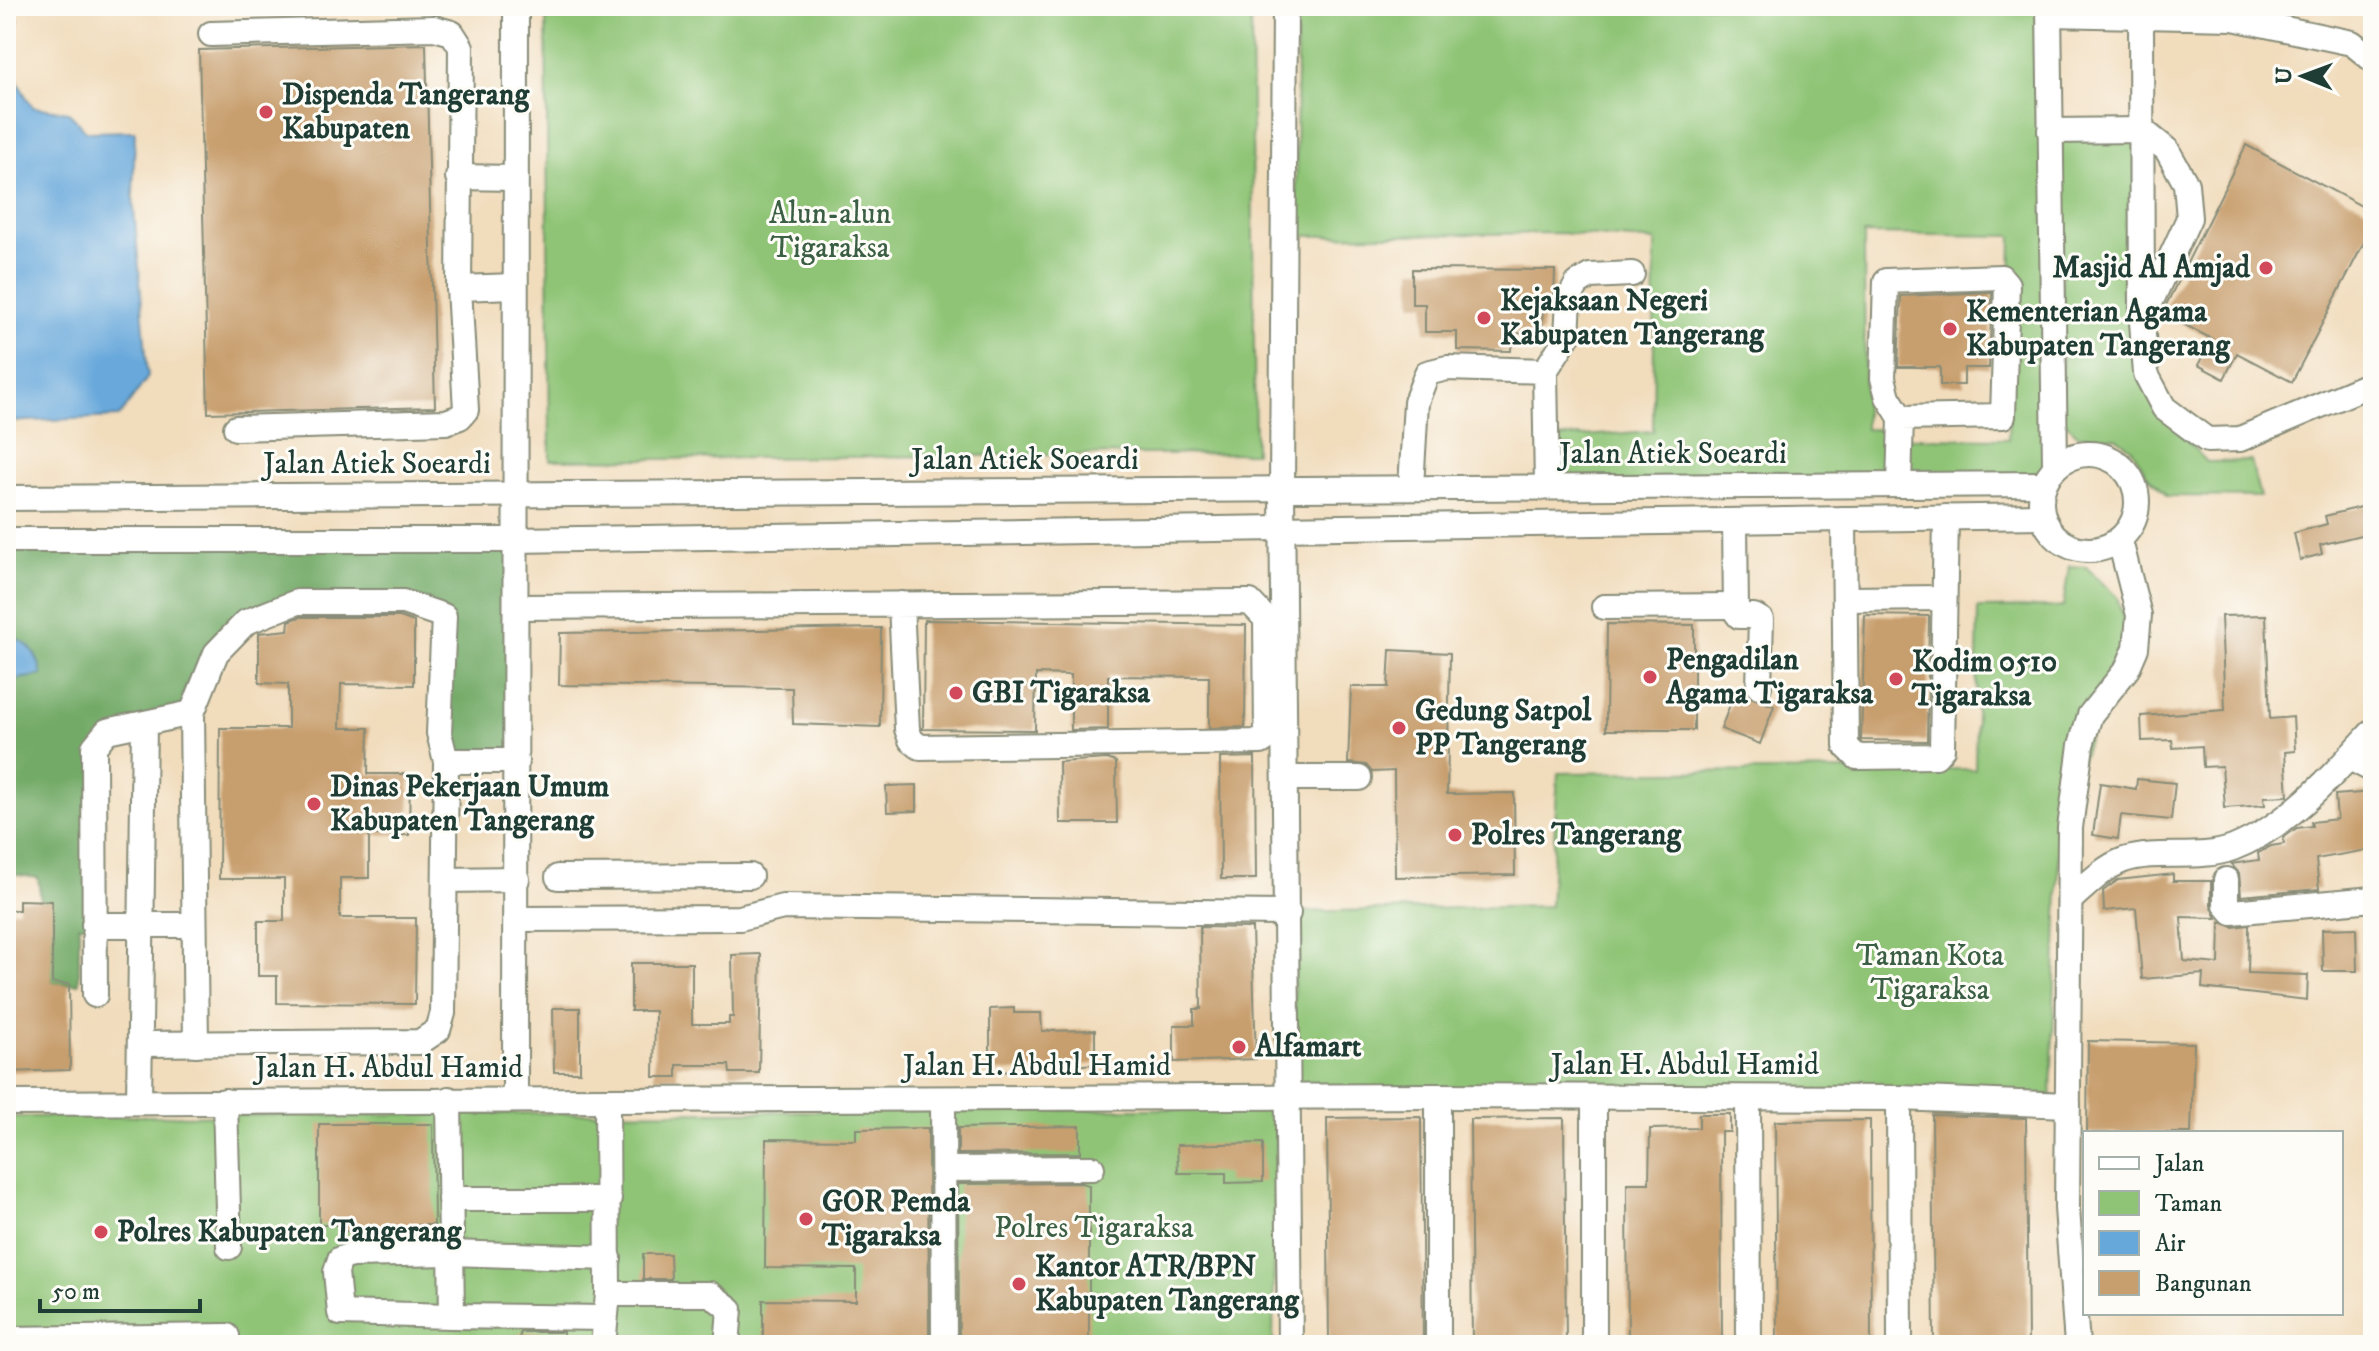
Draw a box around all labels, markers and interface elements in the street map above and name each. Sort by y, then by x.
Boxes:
north arrow [2263,36,2343,116]
text: U [2271,67,2298,84]
place label: Dispenda Tangerang Kabupaten [282,77,530,148]
marker: Dispenda Tangerang Kabupaten [257,103,275,121]
park label: Alun-alun Tigaraksa [769,196,891,267]
place label: Masjid Al Amjad [2053,250,2251,287]
marker: Masjid Al Amjad [2257,259,2275,277]
place label: Kejaksaan Negeri Kabupaten Tangerang [1500,283,1765,354]
place label: Kementerian Agama Kabupaten Tangerang [1966,294,2231,365]
marker: Kejaksaan Negeri Kabupaten Tangerang [1475,309,1493,327]
marker: Kementerian Agama Kabupaten Tangerang [1941,320,1959,338]
street label: Jalan Atiek Soeardi [1556,436,1787,473]
street label: Jalan Atiek Soeardi [908,442,1139,479]
street label: Jalan Atiek Soeardi [260,446,491,483]
place label: Pengadilan Agama Tigaraksa [1665,642,1875,713]
place label: Kodim 0510 Tigaraksa [1911,644,2057,715]
marker: Pengadilan Agama Tigaraksa [1641,668,1659,686]
marker: Kodim 0510 Tigaraksa [1887,670,1905,688]
place label: GBI Tigaraksa [972,675,1151,712]
marker: GBI Tigaraksa [947,684,965,702]
place label: Gedung Satpol PP Tangerang [1415,693,1592,764]
marker: Gedung Satpol PP Tangerang [1390,719,1408,737]
place label: Dinas Pekerjaan Umum Kabupaten Tangerang [330,769,610,840]
marker: Dinas Pekerjaan Umum Kabupaten Tangerang [305,795,323,813]
place label: Polres Tangerang [1471,817,1682,854]
marker: Polres Tangerang [1446,826,1464,844]
park label: Taman Kota Tigaraksa [1856,938,2004,1009]
place label: Alfamart [1254,1029,1362,1066]
marker: Alfamart [1230,1038,1248,1056]
street label: Jalan H. Abdul Hamid [1548,1047,1819,1084]
street label: Jalan H. Abdul Hamid [900,1048,1171,1085]
street label: Jalan H. Abdul Hamid [252,1050,523,1087]
legend [2083,1131,2343,1315]
text: Jalan [2153,1149,2205,1179]
place label: GOR Pemda Tigaraksa [821,1184,971,1255]
text: Taman [2155,1189,2222,1219]
marker: GOR Pemda Tigaraksa [797,1210,815,1228]
park label: Polres Tigaraksa [994,1210,1194,1247]
place label: Polres Kabupaten Tangerang [117,1214,463,1251]
marker: Polres Kabupaten Tangerang [92,1223,110,1241]
text: Air [2155,1229,2185,1259]
place label: Kantor ATR/BPN Kabupaten Tangerang [1035,1249,1300,1320]
scale bar [40,1263,200,1313]
text: Bangunan [2155,1269,2252,1299]
marker: Kantor ATR/BPN Kabupaten Tangerang [1010,1275,1028,1293]
text: 50 m [52,1277,100,1307]

